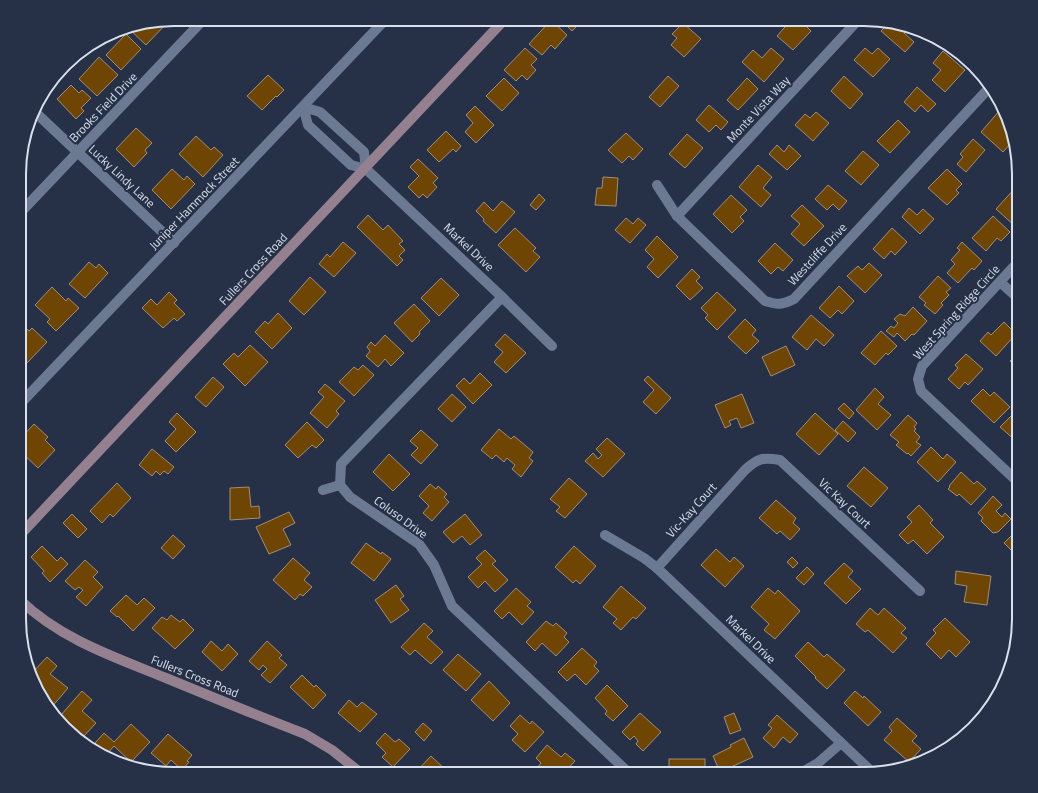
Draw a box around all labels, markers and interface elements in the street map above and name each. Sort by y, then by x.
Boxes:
street label: Brooks Field Drive [65,68,141,146]
street label: Monte Vista Way [722,71,794,147]
street label: Lucky Lindy Lane [84,140,160,212]
street label: Juniper Hammock Street [144,152,244,254]
street label: Markel Drive [439,218,499,276]
street label: Westcliffe Drive [783,218,851,290]
street label: Fullers Cross Road [214,228,292,310]
street label: West Spring Ridge Circle [908,260,1004,364]
street label: Vic Kay Court [814,473,876,533]
street label: Vic-Kay Court [661,478,721,542]
street label: Coluso Drive [370,491,432,543]
street label: Markel Drive [722,610,780,668]
street label: Fullers Cross Road [148,650,242,702]

